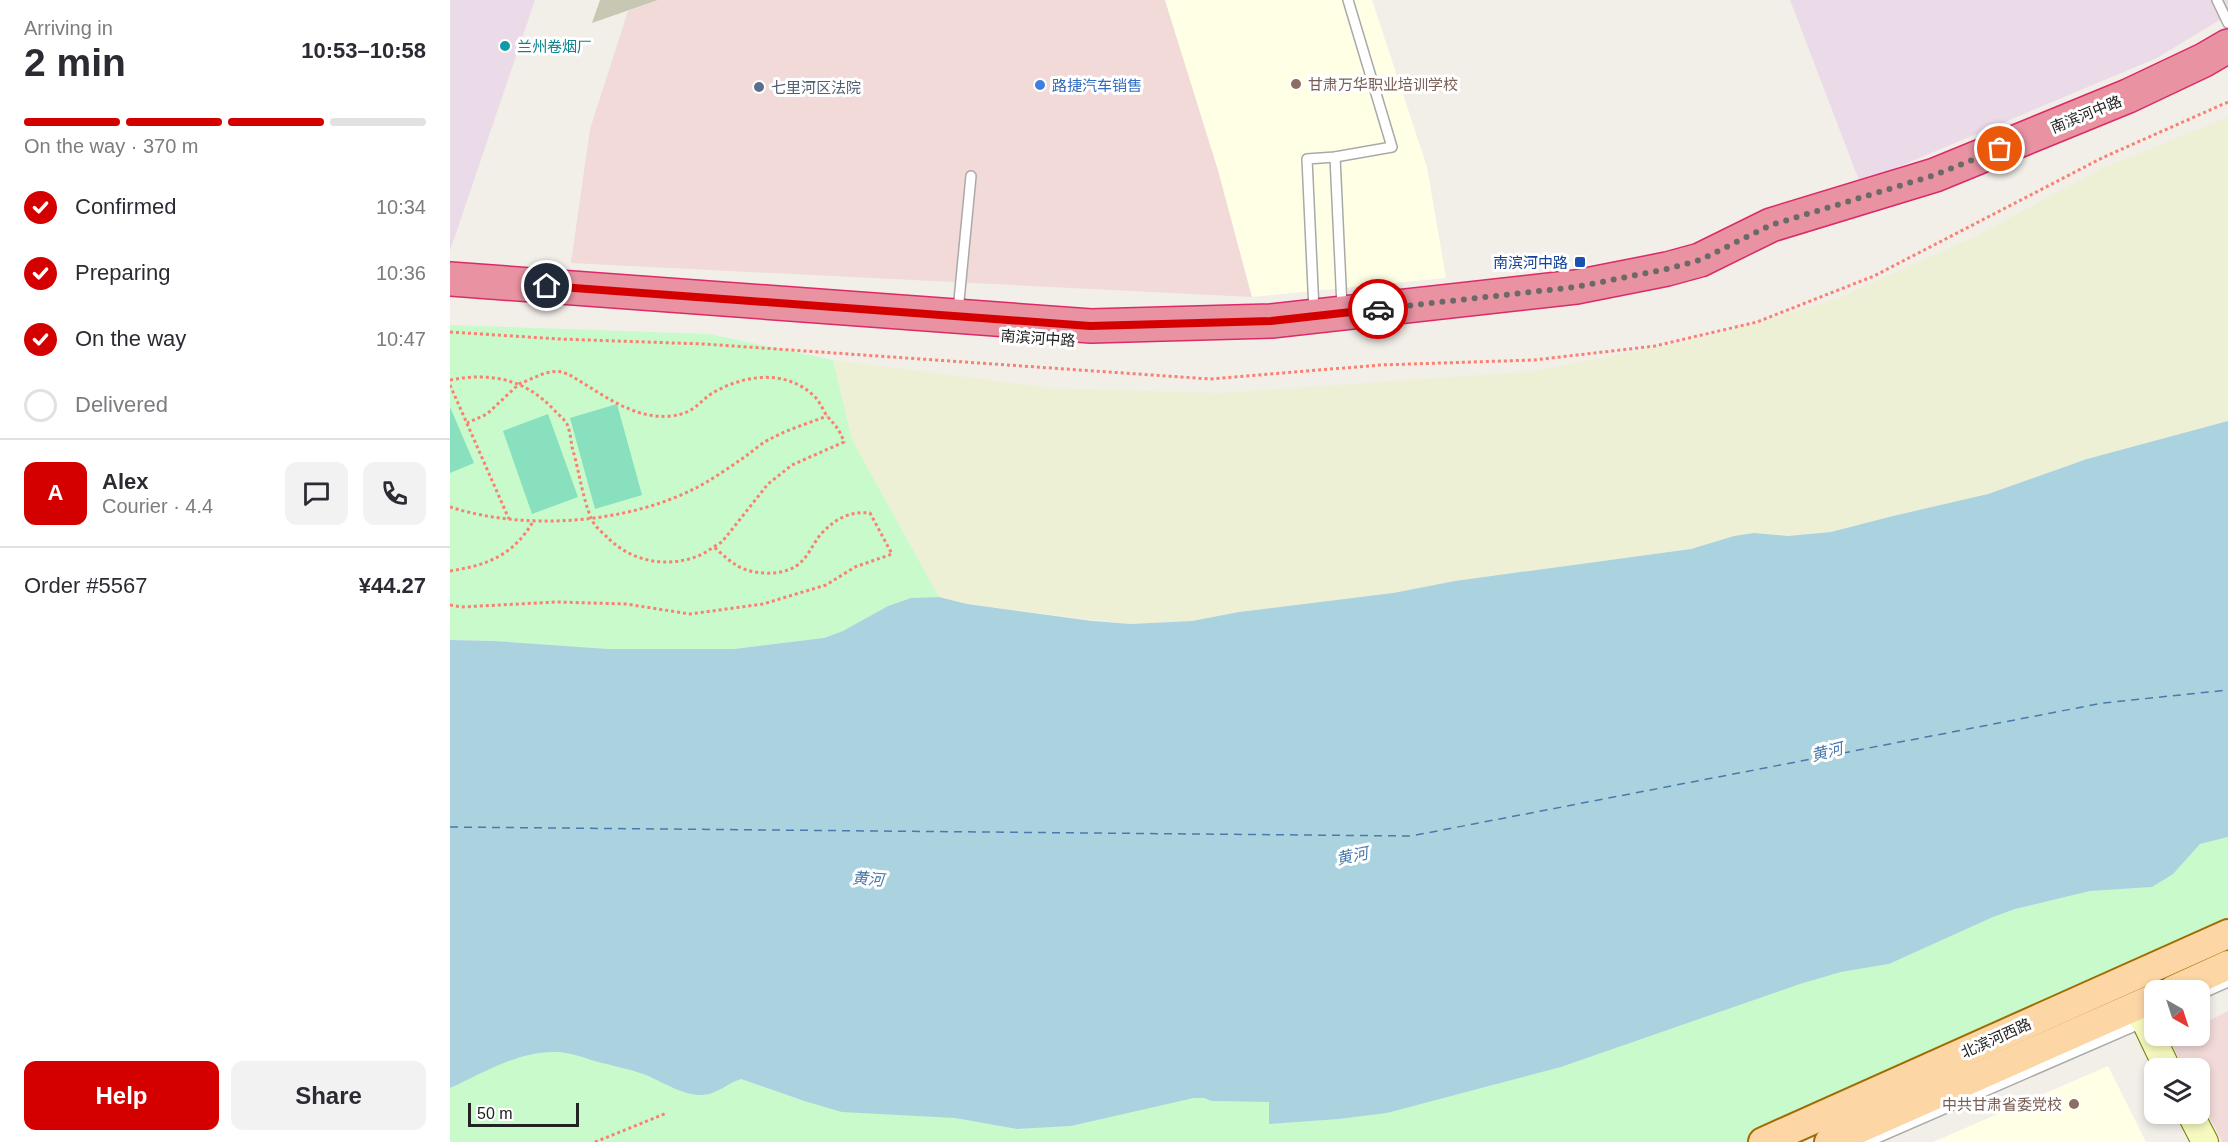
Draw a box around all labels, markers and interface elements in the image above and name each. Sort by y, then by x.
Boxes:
text: Arriving in [24,17,113,39]
text: 10:53–10:58 [301,38,426,63]
place label: 兰州卷烟厂 [517,38,592,55]
marker: 兰州卷烟厂 [498,39,512,53]
text: 2 min [24,41,126,84]
place label: 甘肃万华职业培训学校 [1308,76,1458,93]
place label: 路捷汽车销售 [1052,77,1142,94]
marker: 甘肃万华职业培训学校 [1289,77,1303,91]
marker: 路捷汽车销售 [1033,78,1047,92]
place label: 七里河区法院 [771,79,861,96]
marker: 七里河区法院 [752,80,766,94]
street label: 南滨河中路 [2048,92,2124,136]
pin [1974,123,2025,174]
icon: bag [1983,132,2016,165]
text: On the way · 370 m [24,135,199,157]
icon: check [24,191,57,224]
text: Confirmed [75,194,176,219]
text: 10:34 [376,196,426,218]
place label: 南滨河中路 [1493,254,1568,271]
marker: 南滨河中路 [1573,255,1587,269]
icon: check [24,257,57,290]
text: Preparing [75,260,170,285]
pin [521,260,572,311]
text: 10:36 [376,262,426,284]
icon: home [530,269,563,302]
courier [1348,279,1408,339]
icon: car [1362,293,1395,326]
icon: check [24,323,57,356]
text: On the way [75,326,186,351]
street label: 南滨河中路 [1000,327,1076,349]
text: 10:47 [376,328,426,350]
text: Delivered [75,392,168,417]
button: chat [285,462,348,525]
button: phone [363,462,426,525]
text: Alex [102,469,148,494]
text: A [48,480,63,505]
text: Courier · 4.4 [102,495,213,517]
text: Order #5567 [24,573,148,598]
text: ¥44.27 [359,573,426,598]
water label: 黄河 [1809,739,1847,764]
water label: 黄河 [1335,844,1372,868]
water label: 黄河 [851,869,888,889]
north arrow [2144,980,2210,1046]
map controls [2144,980,2210,1124]
street label: 北滨河西路 [1958,1015,2034,1061]
button: layers [2144,1058,2210,1124]
button: Help [24,1061,219,1130]
button: Share [231,1061,426,1130]
place label: 中共甘肃省委党校 [1942,1096,2062,1113]
marker: 中共甘肃省委党校 [2067,1097,2081,1111]
scale bar [468,1100,579,1128]
text: 50 m [477,1105,513,1122]

